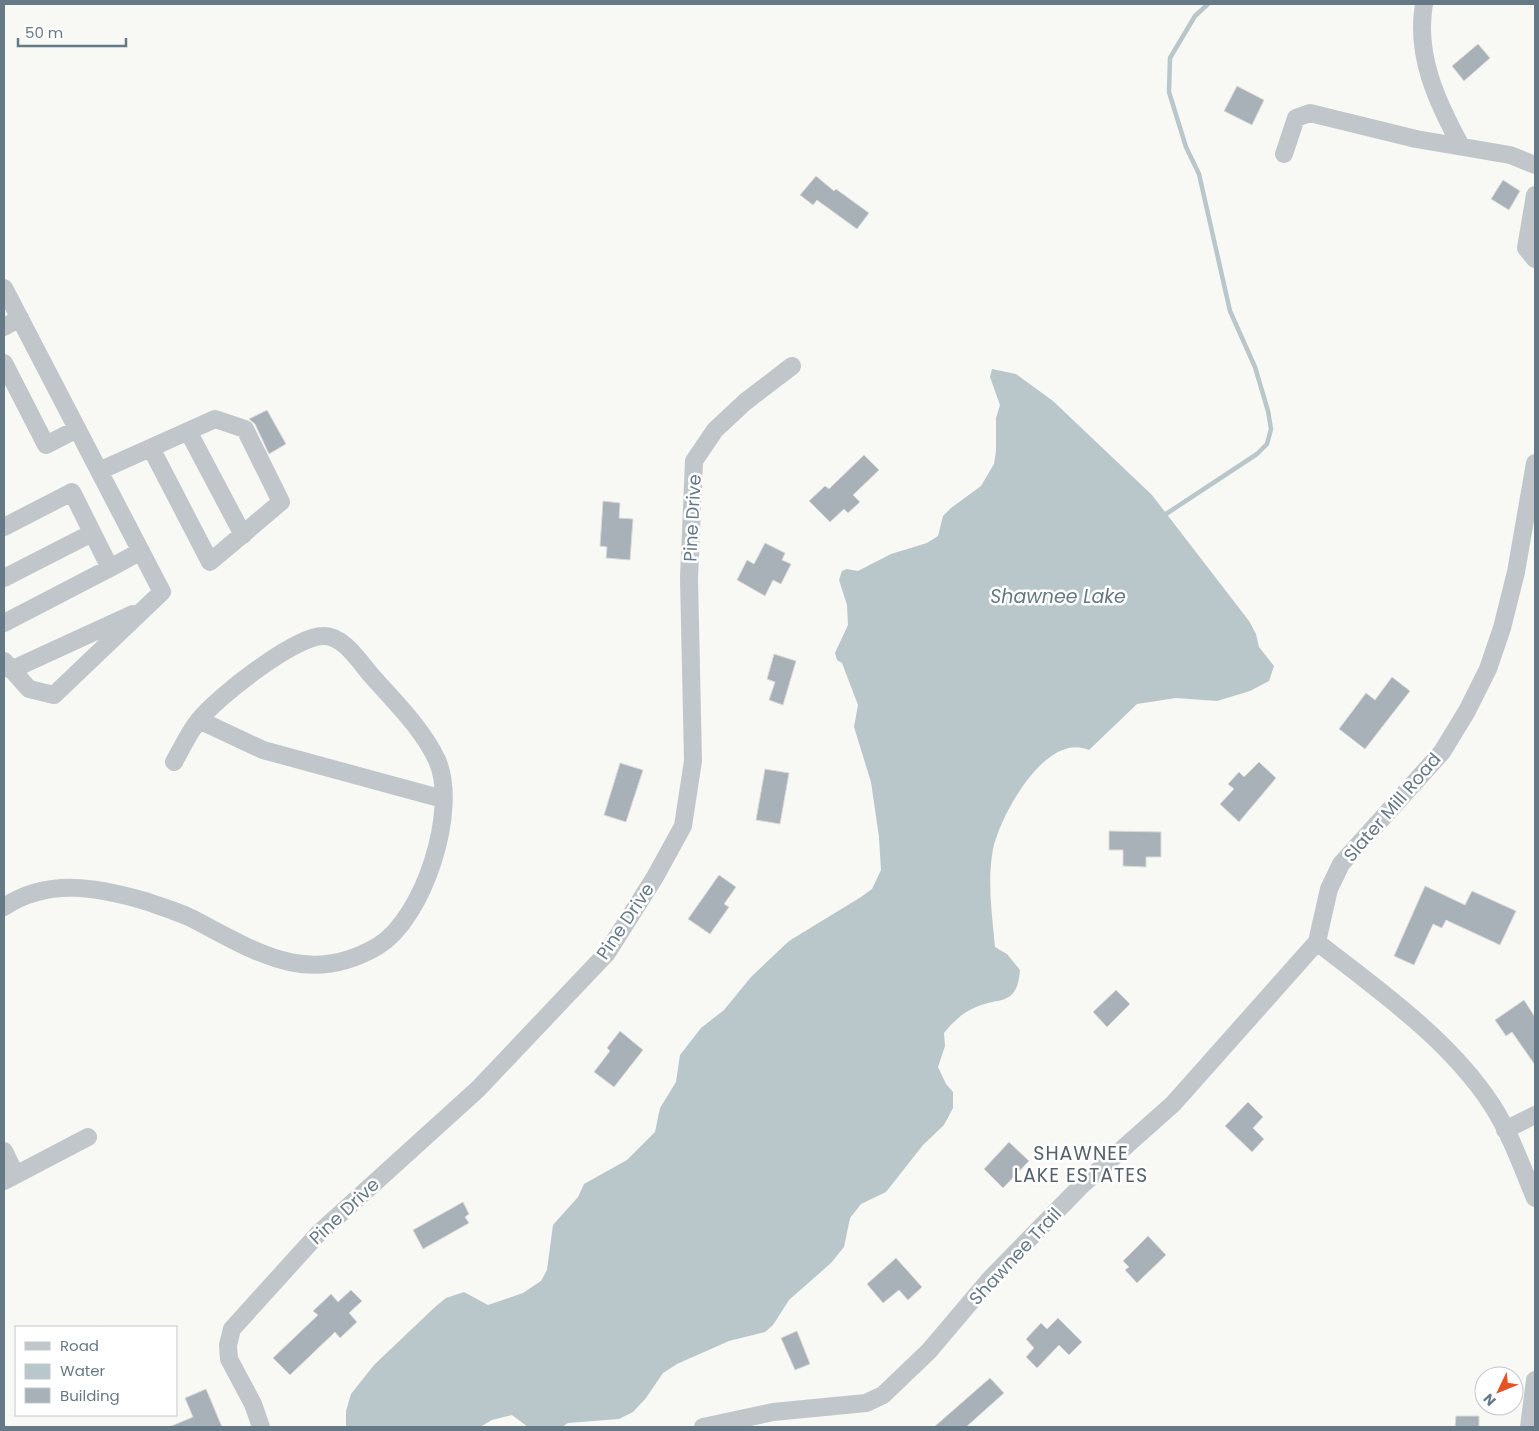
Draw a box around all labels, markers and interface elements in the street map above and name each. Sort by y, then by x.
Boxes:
scale bar [18,15,125,47]
text: 50 m [25,22,63,43]
street label: Pine Drive [677,474,707,562]
water label: Shawnee Lake [990,583,1126,610]
street label: Slater Mill Road [1338,747,1446,867]
street label: Pine Drive [590,878,660,964]
district label: SHAWNEE LAKE ESTATES [1014,1140,1148,1189]
street label: Pine Drive [303,1172,385,1250]
street label: Shawnee Trail [963,1202,1067,1310]
legend [15,1326,178,1416]
text: Road [60,1335,99,1356]
text: Water [60,1360,106,1381]
north arrow [1474,1366,1524,1416]
text: Building [60,1385,120,1406]
text: N [1479,1389,1500,1411]

